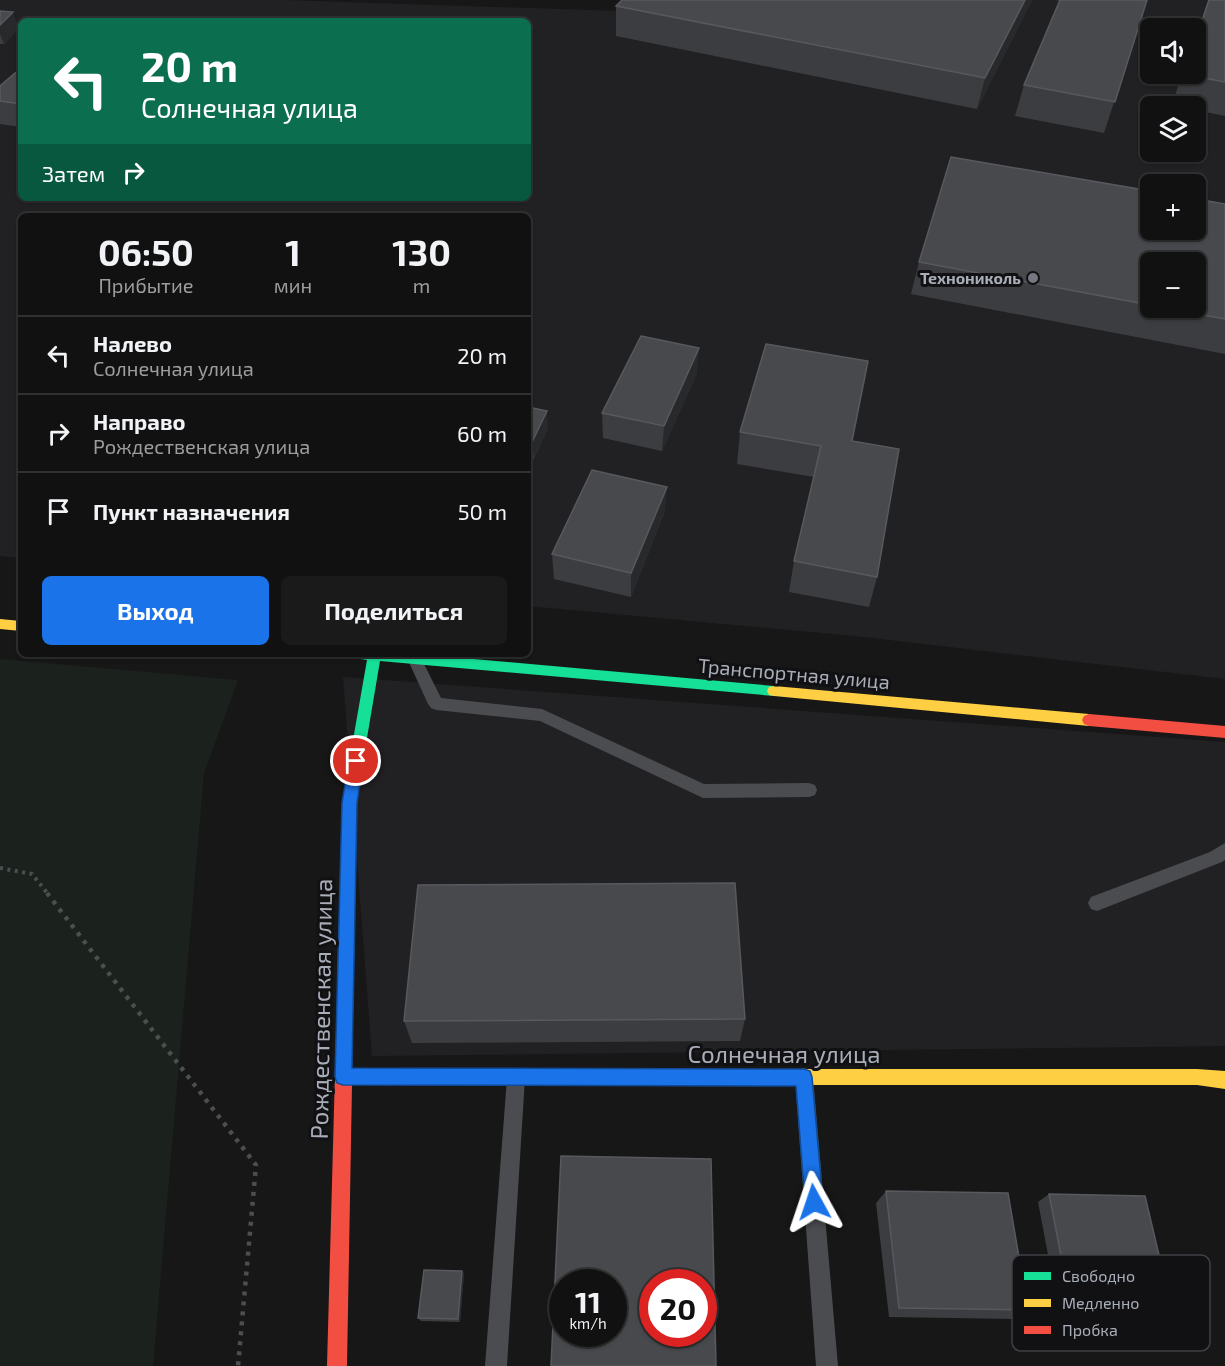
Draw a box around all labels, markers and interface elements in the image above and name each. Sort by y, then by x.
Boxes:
map controls [1140,18,1206,318]
button: sound [1140,18,1206,84]
text: 20 m [141,40,238,90]
icon: left [42,42,120,120]
text: Солнечная улица [141,91,358,123]
button: layers [1140,96,1206,162]
icon: right [117,156,150,189]
text: Затем [42,160,105,186]
button: + [1140,174,1206,240]
text: 06:50 [98,230,194,273]
text: 1 [285,230,301,273]
text: 130 [392,230,451,273]
button: − [1140,252,1206,318]
place label: Технониколь [920,268,1021,287]
marker: Технониколь [1026,271,1040,285]
text: Прибытие [98,273,193,297]
text: мин [274,273,312,297]
text: m [413,273,430,297]
text: Налево [93,330,172,356]
icon: left [42,339,75,372]
text: 20 m [457,342,507,368]
text: Солнечная улица [93,356,254,380]
text: Направо [93,408,186,434]
icon: right [42,417,75,450]
text: 60 m [457,420,507,446]
text: Рождественская улица [93,434,310,458]
icon: arrive [42,495,75,528]
text: Пункт назначения [93,498,290,524]
text: 50 m [458,498,507,524]
button: Выход [42,576,269,645]
button: Поделиться [281,576,507,645]
street label: Транспортная улица [697,653,891,694]
pin [330,735,381,786]
icon: arrive [339,744,372,777]
street label: Рождественская улица [304,878,338,1140]
street label: Солнечная улица [688,1039,880,1069]
position arrow [782,1170,846,1234]
legend [1012,1255,1210,1351]
text: Свободно [1062,1266,1135,1285]
speed limit sign: 20 [639,1269,717,1347]
text: 11 [575,1283,601,1319]
text: Медленно [1062,1293,1139,1312]
text: km/h [569,1314,607,1332]
text: Пробка [1062,1320,1118,1339]

